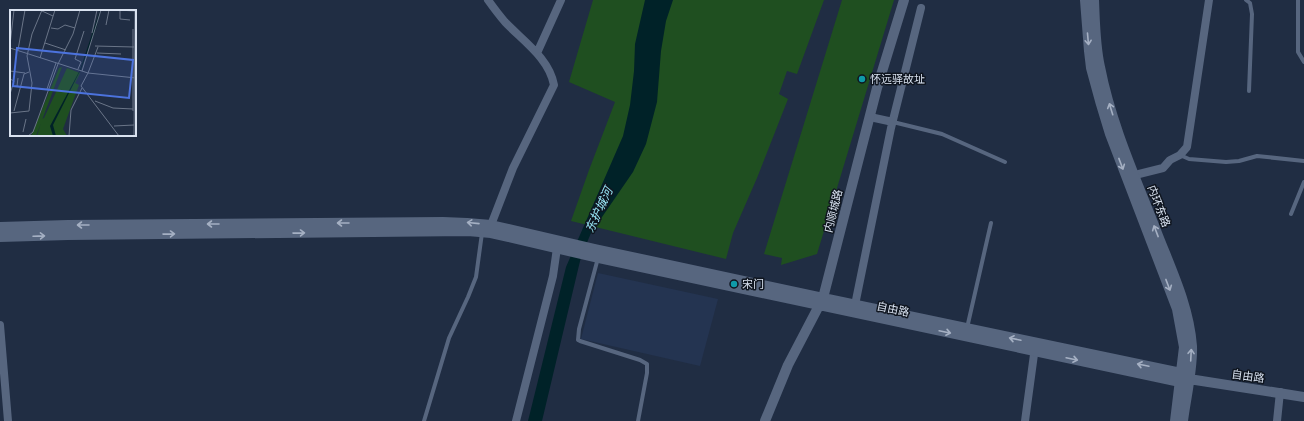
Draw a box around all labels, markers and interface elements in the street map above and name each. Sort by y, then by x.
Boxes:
inset map [10,10,136,136]
one-way arrow [1084,32,1091,45]
place label: 怀远驿故址 [870,72,925,86]
marker: 怀远驿故址 [857,74,867,84]
one-way arrow [1107,102,1114,115]
one-way arrow [1118,157,1126,169]
water label: 东护城河 [582,183,617,235]
street label: 内环东路 [1145,183,1173,229]
street label: 内顺城路 [821,188,845,234]
one-way arrow [337,219,350,227]
one-way arrow [207,220,220,228]
one-way arrow [467,220,480,227]
one-way arrow [77,221,90,228]
one-way arrow [1151,225,1159,237]
one-way arrow [292,229,305,237]
one-way arrow [162,230,175,238]
one-way arrow [32,232,45,240]
place label: 宋门 [742,277,764,291]
marker: 宋门 [729,279,739,289]
one-way arrow [1164,279,1172,291]
street label: 自由路 [875,299,911,319]
one-way arrow [938,328,951,336]
one-way arrow [1009,334,1022,342]
one-way arrow [1188,349,1195,362]
one-way arrow [1065,356,1078,364]
one-way arrow [1137,361,1150,369]
street label: 自由路 [1231,367,1265,385]

